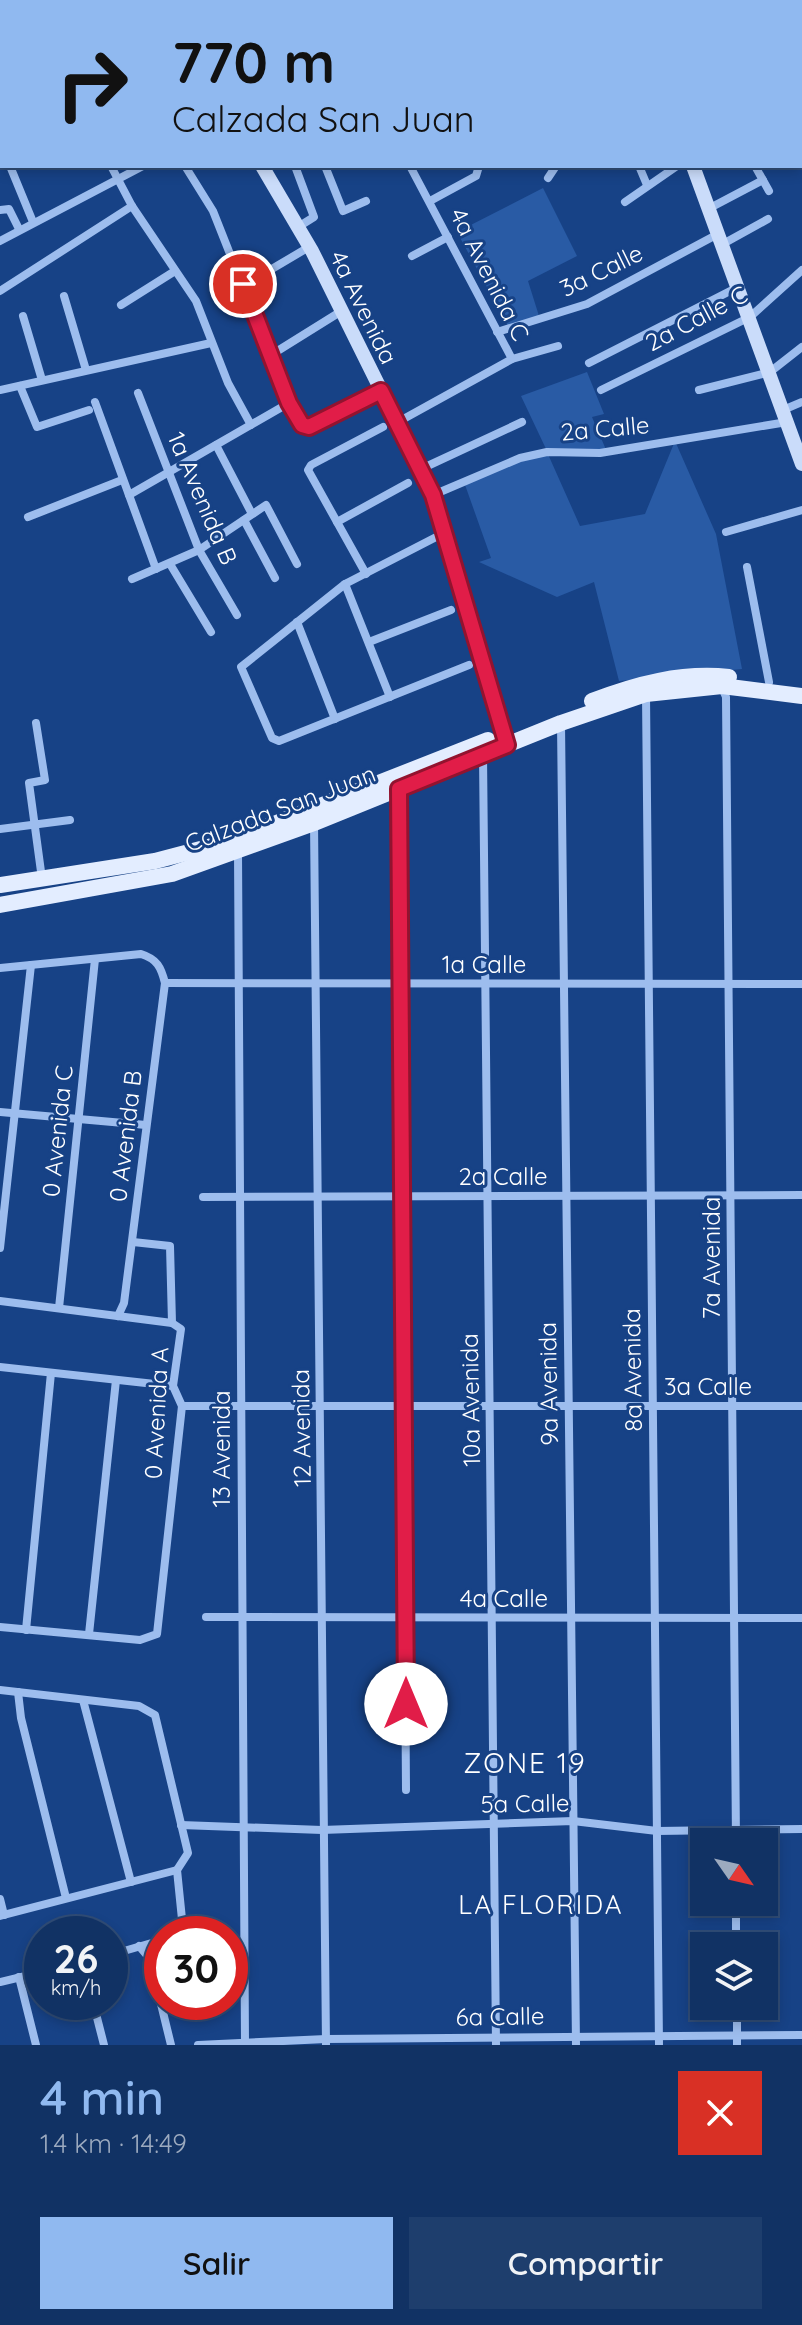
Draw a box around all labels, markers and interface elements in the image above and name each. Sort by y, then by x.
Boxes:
text: 770 m [172,27,335,97]
icon: right [40,32,144,136]
text: Calzada San Juan [172,96,475,141]
street label: 4a Avenida C [444,203,536,345]
street label: 3a Calle [555,237,647,303]
street label: 4a Avenida [324,245,404,369]
pin [209,250,277,318]
icon: arrive [221,262,265,306]
street label: 2a Calle C [640,279,752,357]
street label: 2a Calle [559,409,651,447]
street label: 1a Avenida B [162,427,244,569]
street label: Calzada San Juan [180,758,380,858]
street label: 1a Calle [442,949,526,979]
street label: 0 Avenida C [35,1064,79,1198]
street label: 0 Avenida B [102,1069,148,1203]
street label: 2a Calle [459,1161,547,1191]
street label: 7a Avenida [696,1197,726,1319]
street label: 8a Avenida [616,1308,648,1432]
street label: 9a Avenida [532,1322,564,1446]
street label: 10a Avenida [454,1333,486,1467]
street label: 0 Avenida A [138,1346,174,1480]
street label: 12 Avenida [285,1369,317,1487]
street label: 3a Calle [664,1371,752,1401]
street label: 13 Avenida [206,1390,236,1508]
street label: 4a Calle [460,1583,548,1613]
position arrow [364,1662,448,1746]
district label: ZONE 19 [463,1745,587,1780]
street label: 5a Calle [480,1787,570,1819]
north arrow [690,1828,778,1916]
map controls [690,1828,778,2020]
district label: LA FLORIDA [458,1888,624,1921]
speed limit sign: 30 [144,1916,248,2020]
button: layers [690,1932,778,2020]
text: 26 [54,1933,98,1983]
text: km/h [51,1975,101,2000]
street label: 6a Calle [455,2000,545,2032]
text: 4 min [40,2067,164,2127]
button: close [678,2071,762,2155]
text: 1.4 km · 14:49 [40,2127,187,2160]
button: Salir [40,2217,393,2309]
button: Compartir [409,2217,762,2309]

